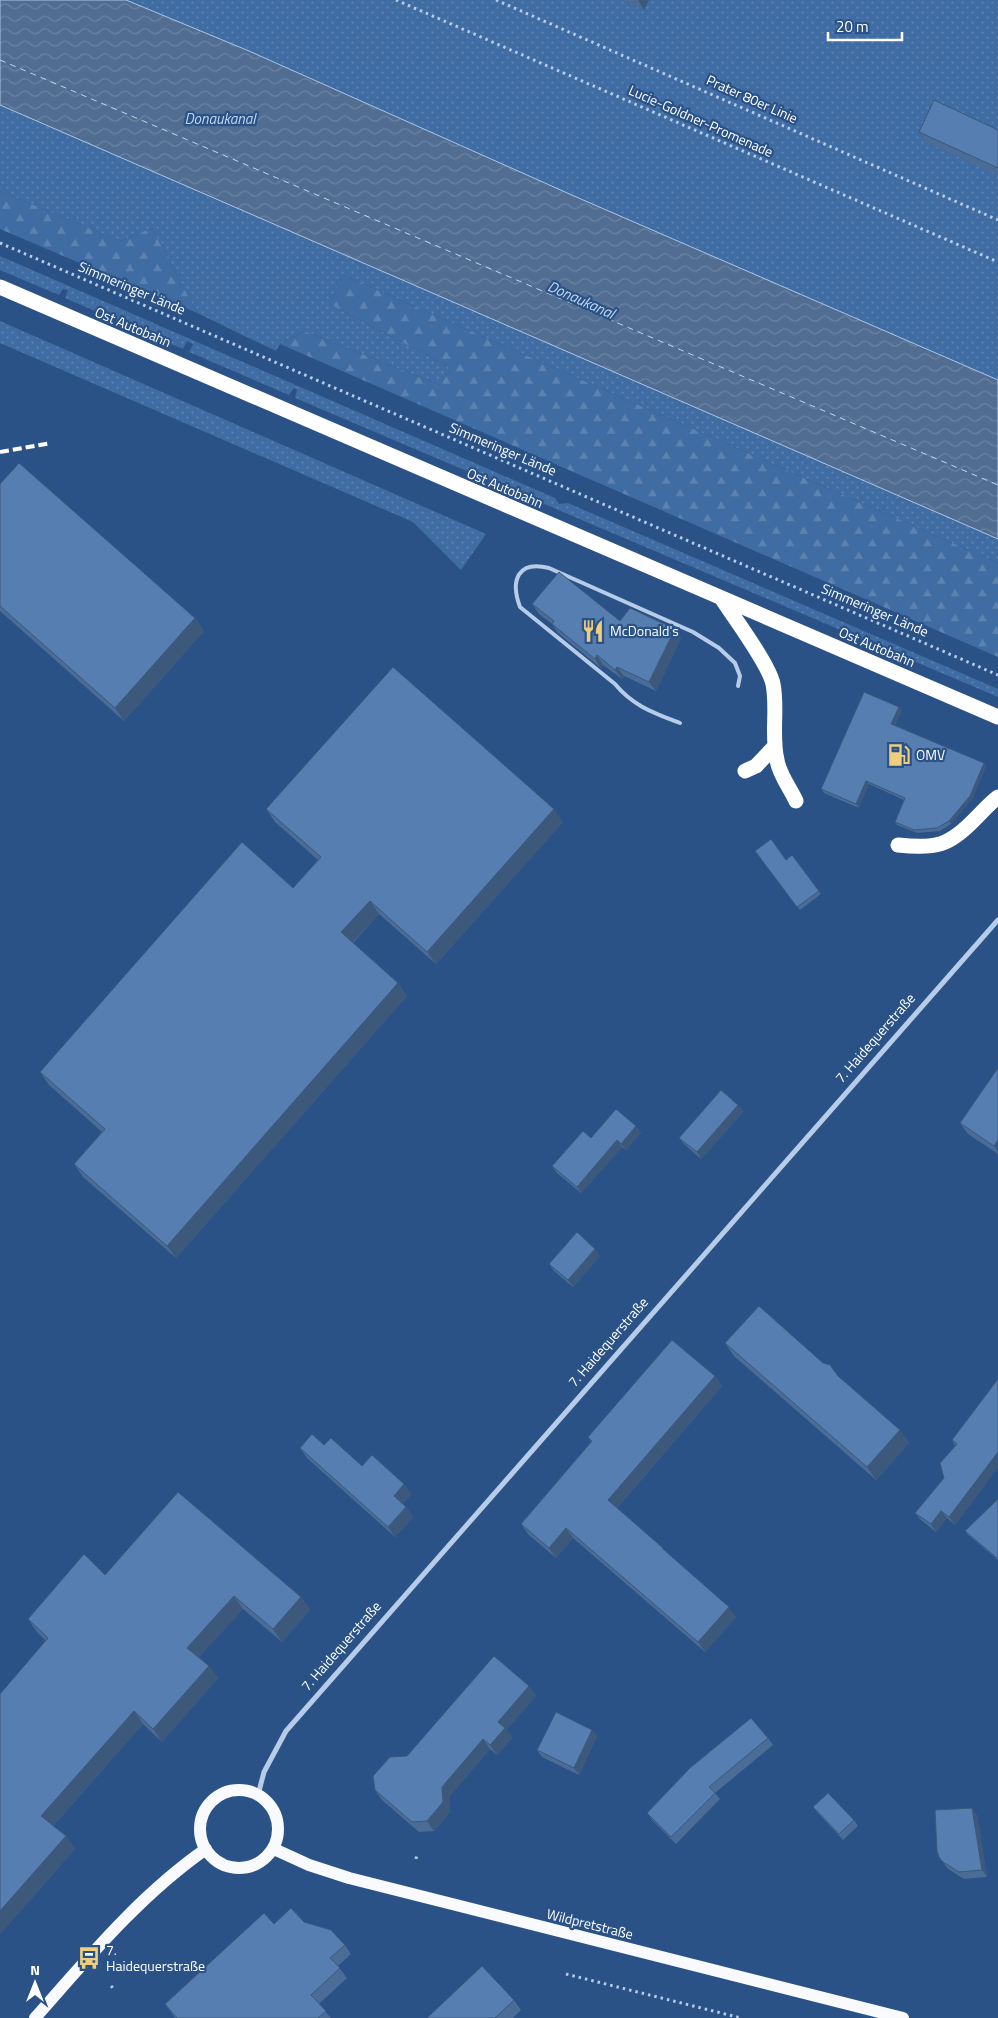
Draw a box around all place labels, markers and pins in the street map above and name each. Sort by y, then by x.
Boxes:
restaurant icon: McDonald's [580,618,606,644]
place label: McDonald's [610,620,679,641]
fuel station icon: OMV [886,742,912,768]
place label: OMV [916,744,945,765]
place label: 7. Haidequerstraße [106,1939,205,1976]
bus stop icon: 7. Haidequerstraße [76,1945,102,1971]

